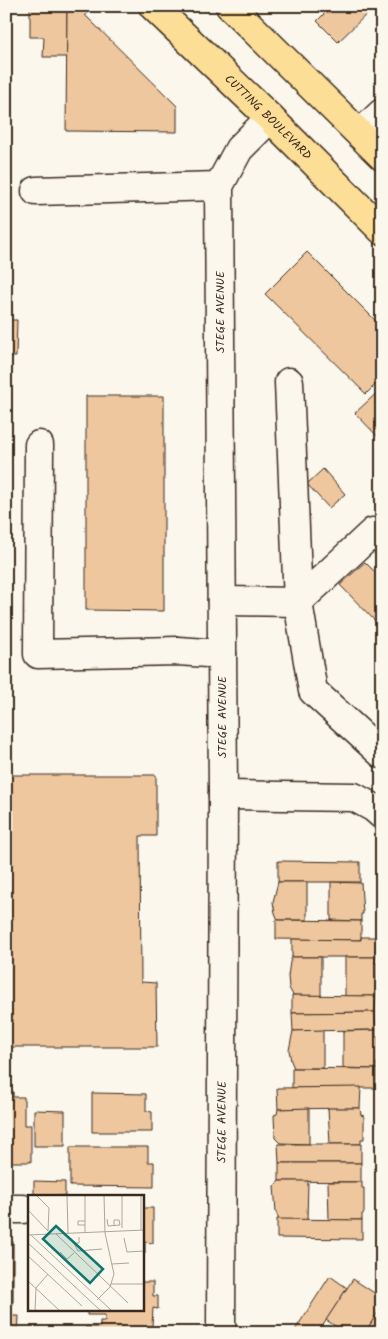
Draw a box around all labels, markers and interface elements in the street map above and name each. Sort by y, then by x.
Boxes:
street label: CUTTING BOULEVARD [220,70,316,164]
street label: STEGE AVENUE [211,270,230,353]
street label: STEGE AVENUE [213,675,232,758]
street label: STEGE AVENUE [212,1080,231,1163]
inset map [28,1195,144,1312]

